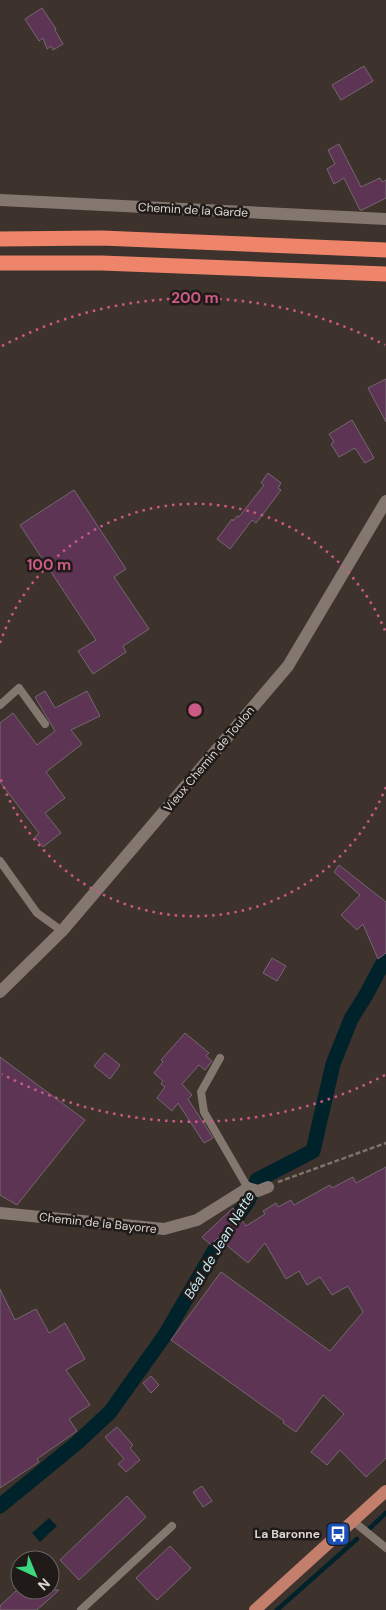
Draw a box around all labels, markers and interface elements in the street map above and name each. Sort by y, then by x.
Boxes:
street label: Chemin de la Garde [138,199,249,221]
text: 200 m [171,288,219,308]
text: 100 m [27,555,71,575]
centre of rings [186,701,204,719]
street label: Vieux Chemin de Toulon [160,703,258,815]
water label: Béal de Jean Natte [180,1188,258,1302]
street label: Chemin de la Bayorre [38,1209,158,1237]
bus stop icon: La Baronne [325,1521,351,1547]
place label: La Baronne [255,1526,320,1542]
north arrow [10,1550,60,1600]
text: N [34,1574,54,1594]

